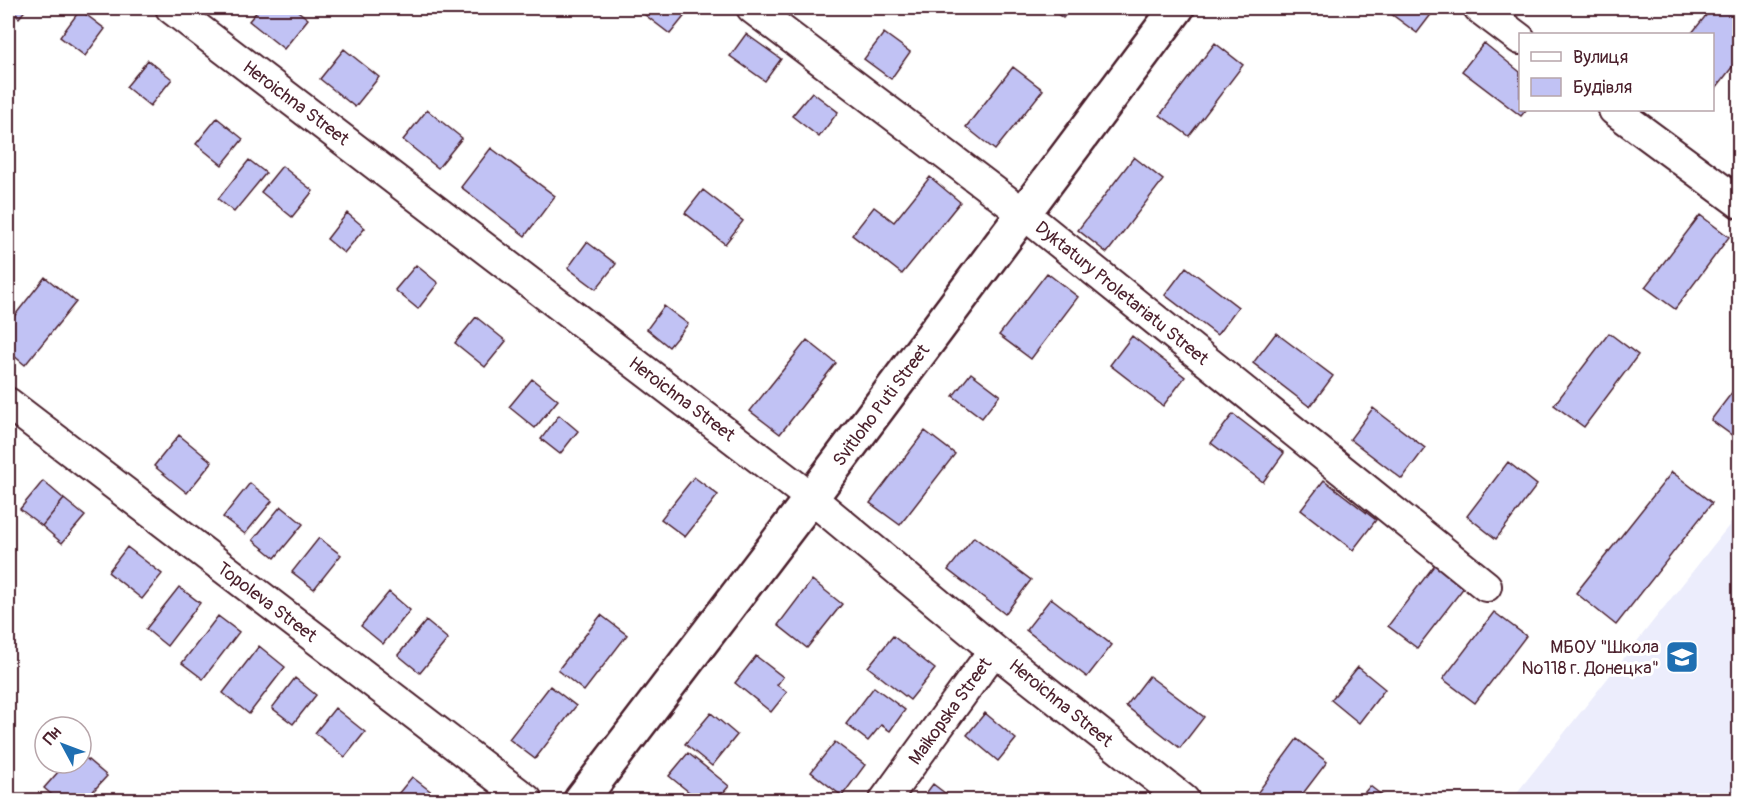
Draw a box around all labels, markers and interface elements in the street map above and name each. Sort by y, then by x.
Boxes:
legend [1519,33,1714,111]
text: Вулиця [1573,46,1628,69]
street label: Heroichna Street [238,56,354,151]
text: Будівля [1573,76,1632,99]
street label: Dyktatury Proletariatu Street [1030,216,1214,371]
street label: Svitloho Puti Street [828,339,935,471]
street label: Heroichna Street [624,352,740,447]
street label: Topoleva Street [212,557,322,648]
place label: МБОУ "Школа №118 г. Донецка" [1522,636,1659,680]
school or university icon: МБОУ "Школа №118 г. Донецка" [1664,639,1700,675]
street label: Maikopska Street [904,653,997,769]
street label: Heroichna Street [1004,654,1118,753]
north arrow [33,715,93,775]
text: Пн [39,723,66,749]

